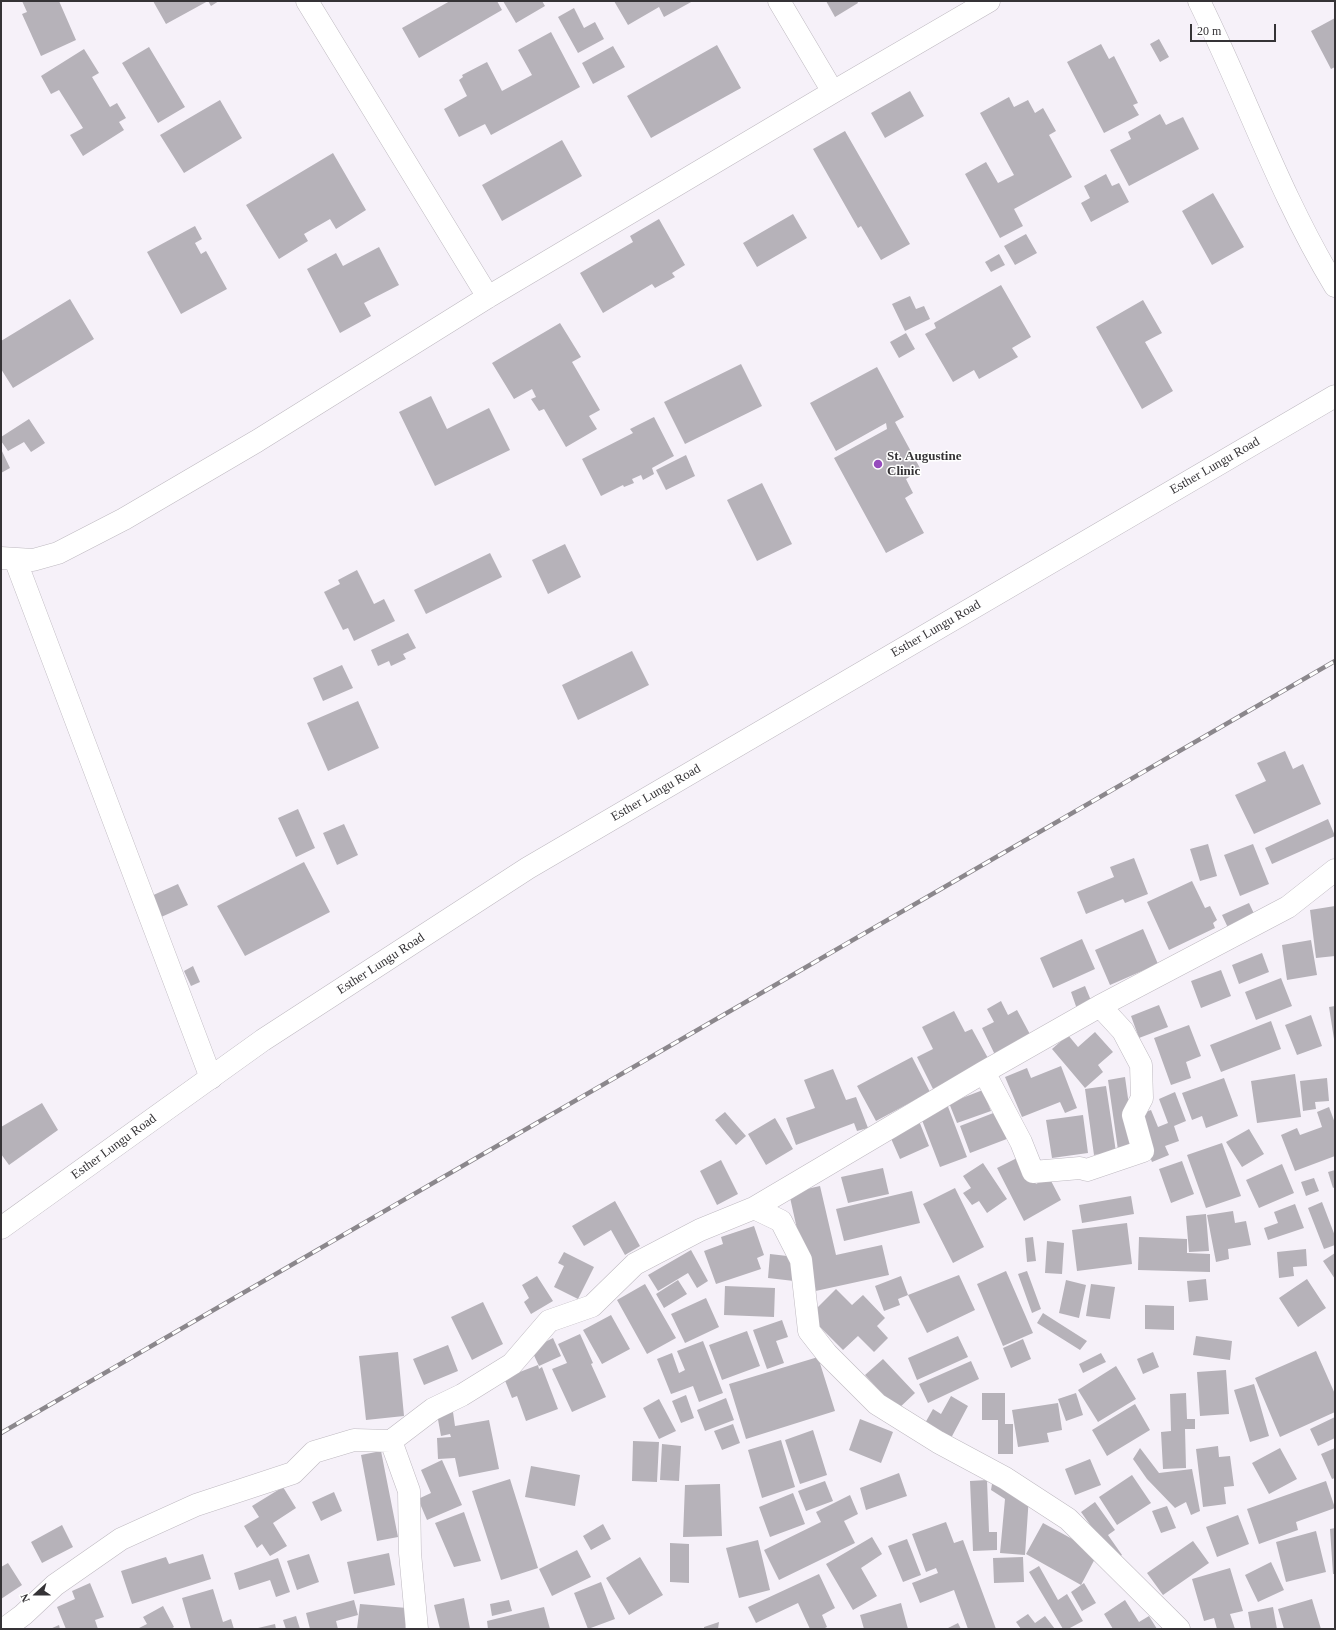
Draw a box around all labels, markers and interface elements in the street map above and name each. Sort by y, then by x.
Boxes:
scale bar [1192,16,1278,42]
text: 20 m [1197,24,1221,38]
street label: Esther Lungu Road [1167,434,1263,498]
place label: St. Augustine Clinic [887,449,961,480]
marker: St. Augustine Clinic [872,458,884,470]
street label: Esther Lungu Road [888,597,984,661]
street label: Esther Lungu Road [608,761,704,825]
street label: Esther Lungu Road [334,930,428,998]
street label: Esther Lungu Road [69,1111,159,1183]
north arrow [16,1574,56,1614]
text: N [18,1592,32,1604]

